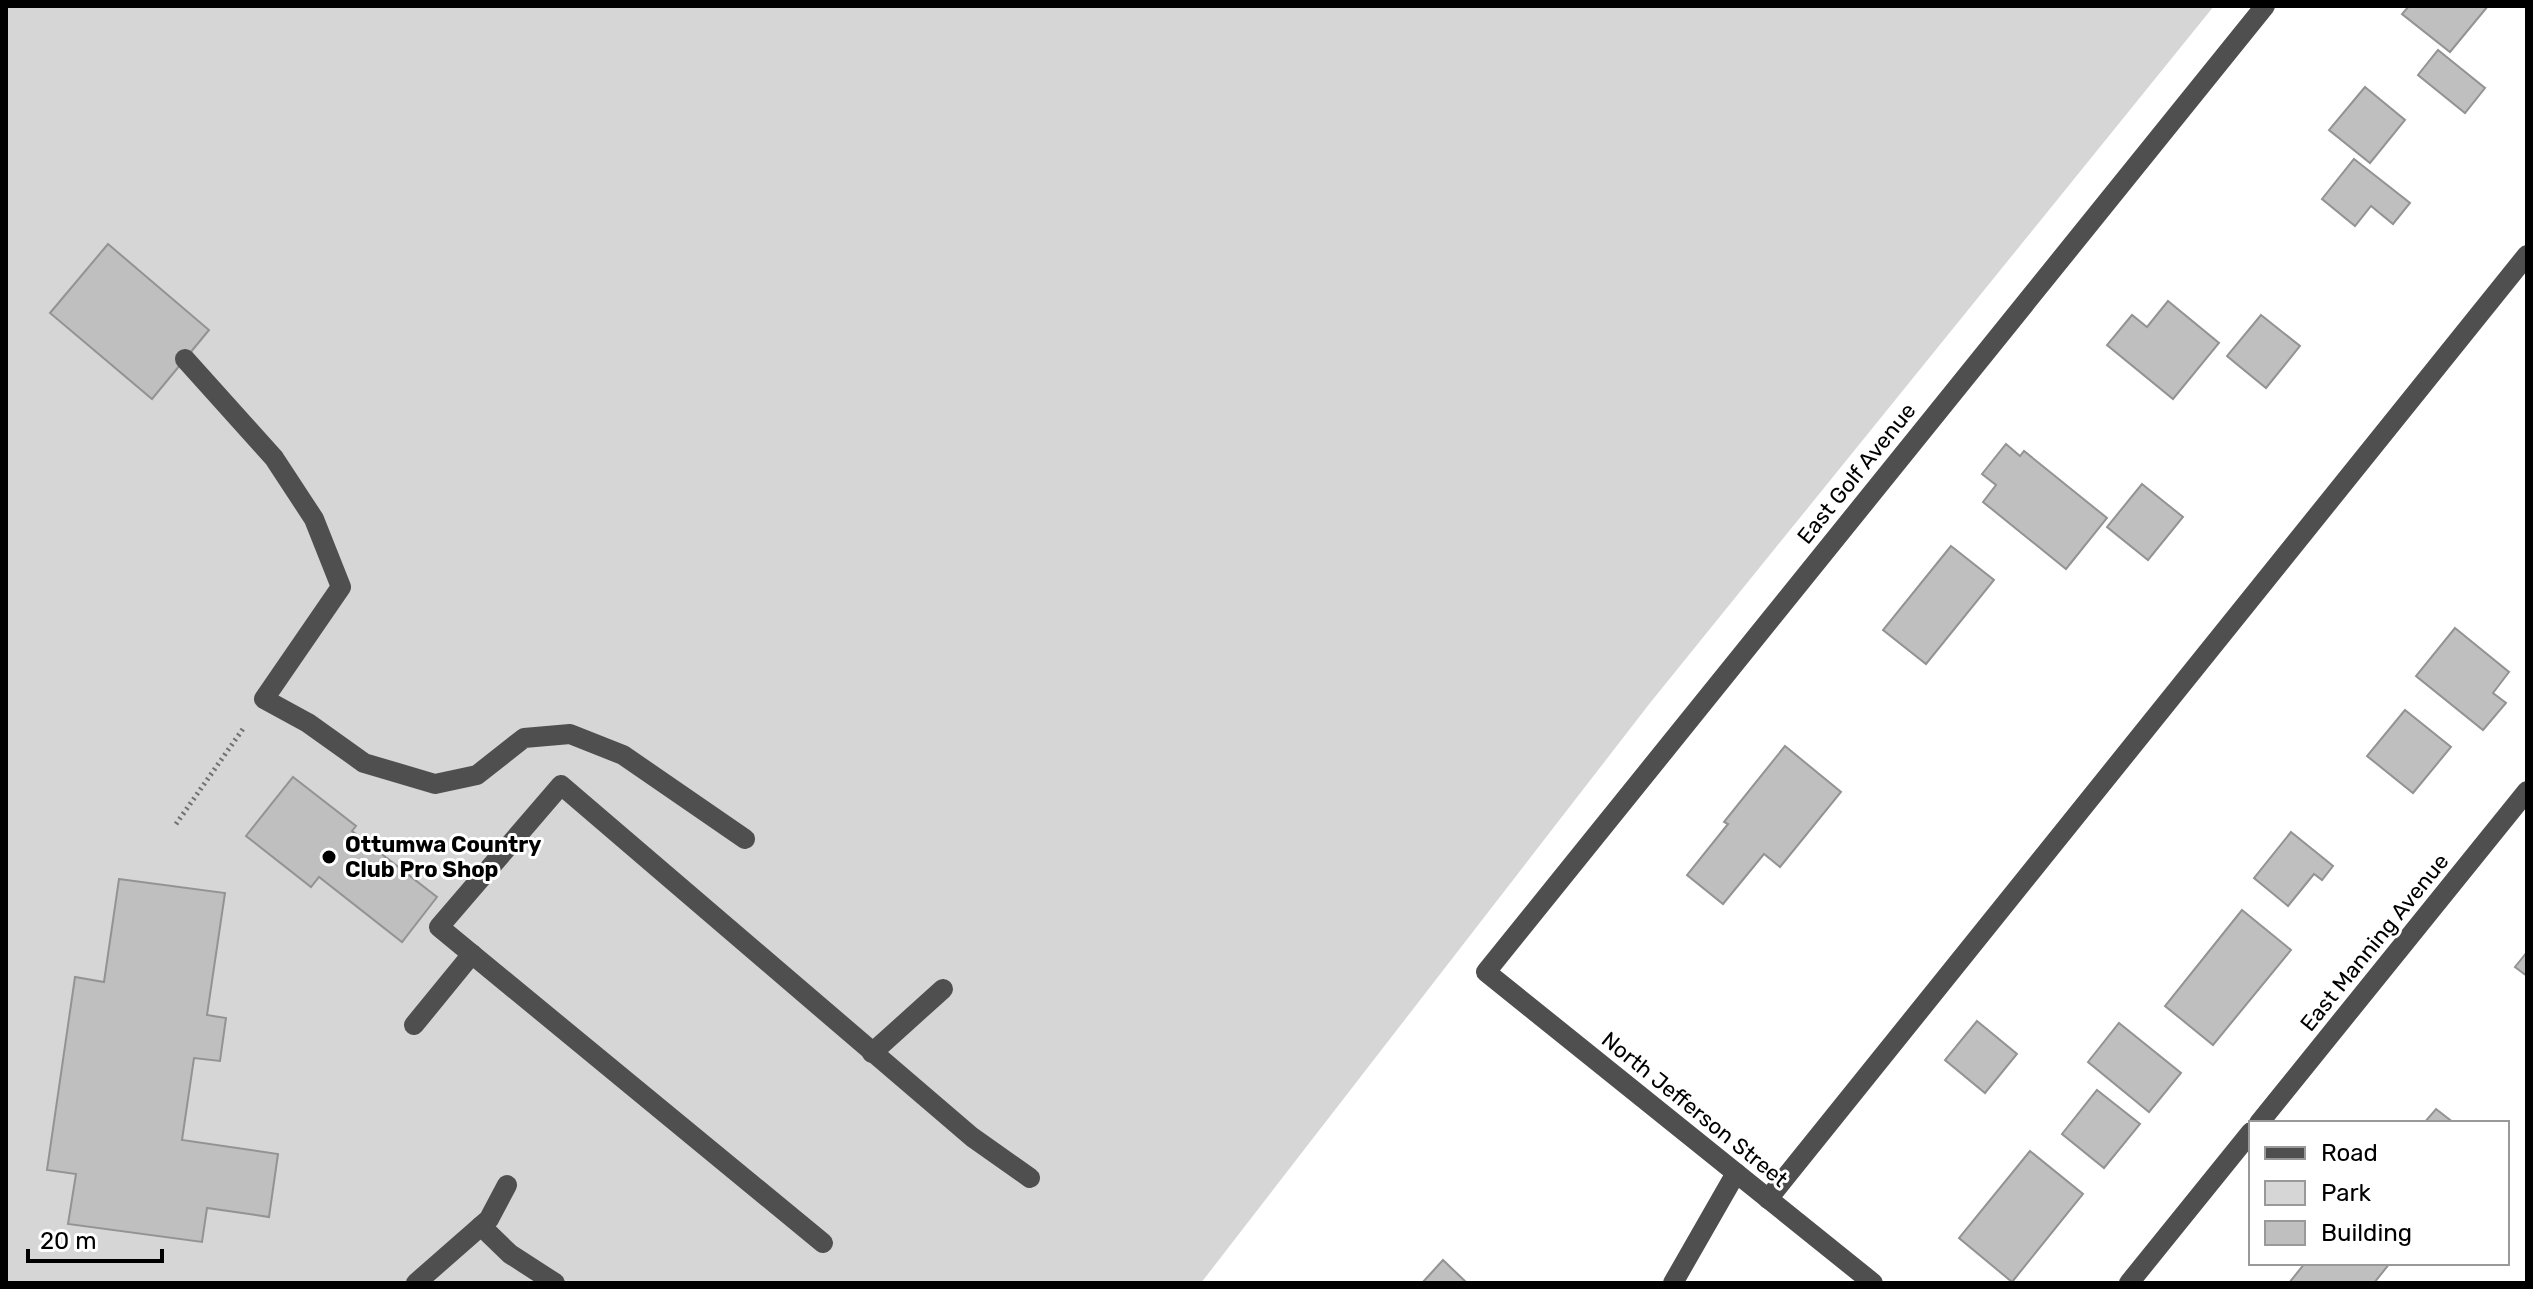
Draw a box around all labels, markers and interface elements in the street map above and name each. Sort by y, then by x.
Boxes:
street label: East Golf Avenue [1791,397,1921,549]
place label: Ottumwa Country Club Pro Shop [345,831,541,883]
marker: Ottumwa Country Club Pro Shop [320,848,338,866]
street label: East Manning Avenue [2294,848,2454,1037]
street label: North Jefferson Street [1596,1026,1794,1193]
legend [2249,1121,2509,1265]
text: Road [2321,1139,2378,1167]
text: Park [2321,1179,2372,1207]
scale bar [28,1213,162,1263]
text: Building [2321,1219,2412,1247]
text: 20 m [40,1227,97,1255]

